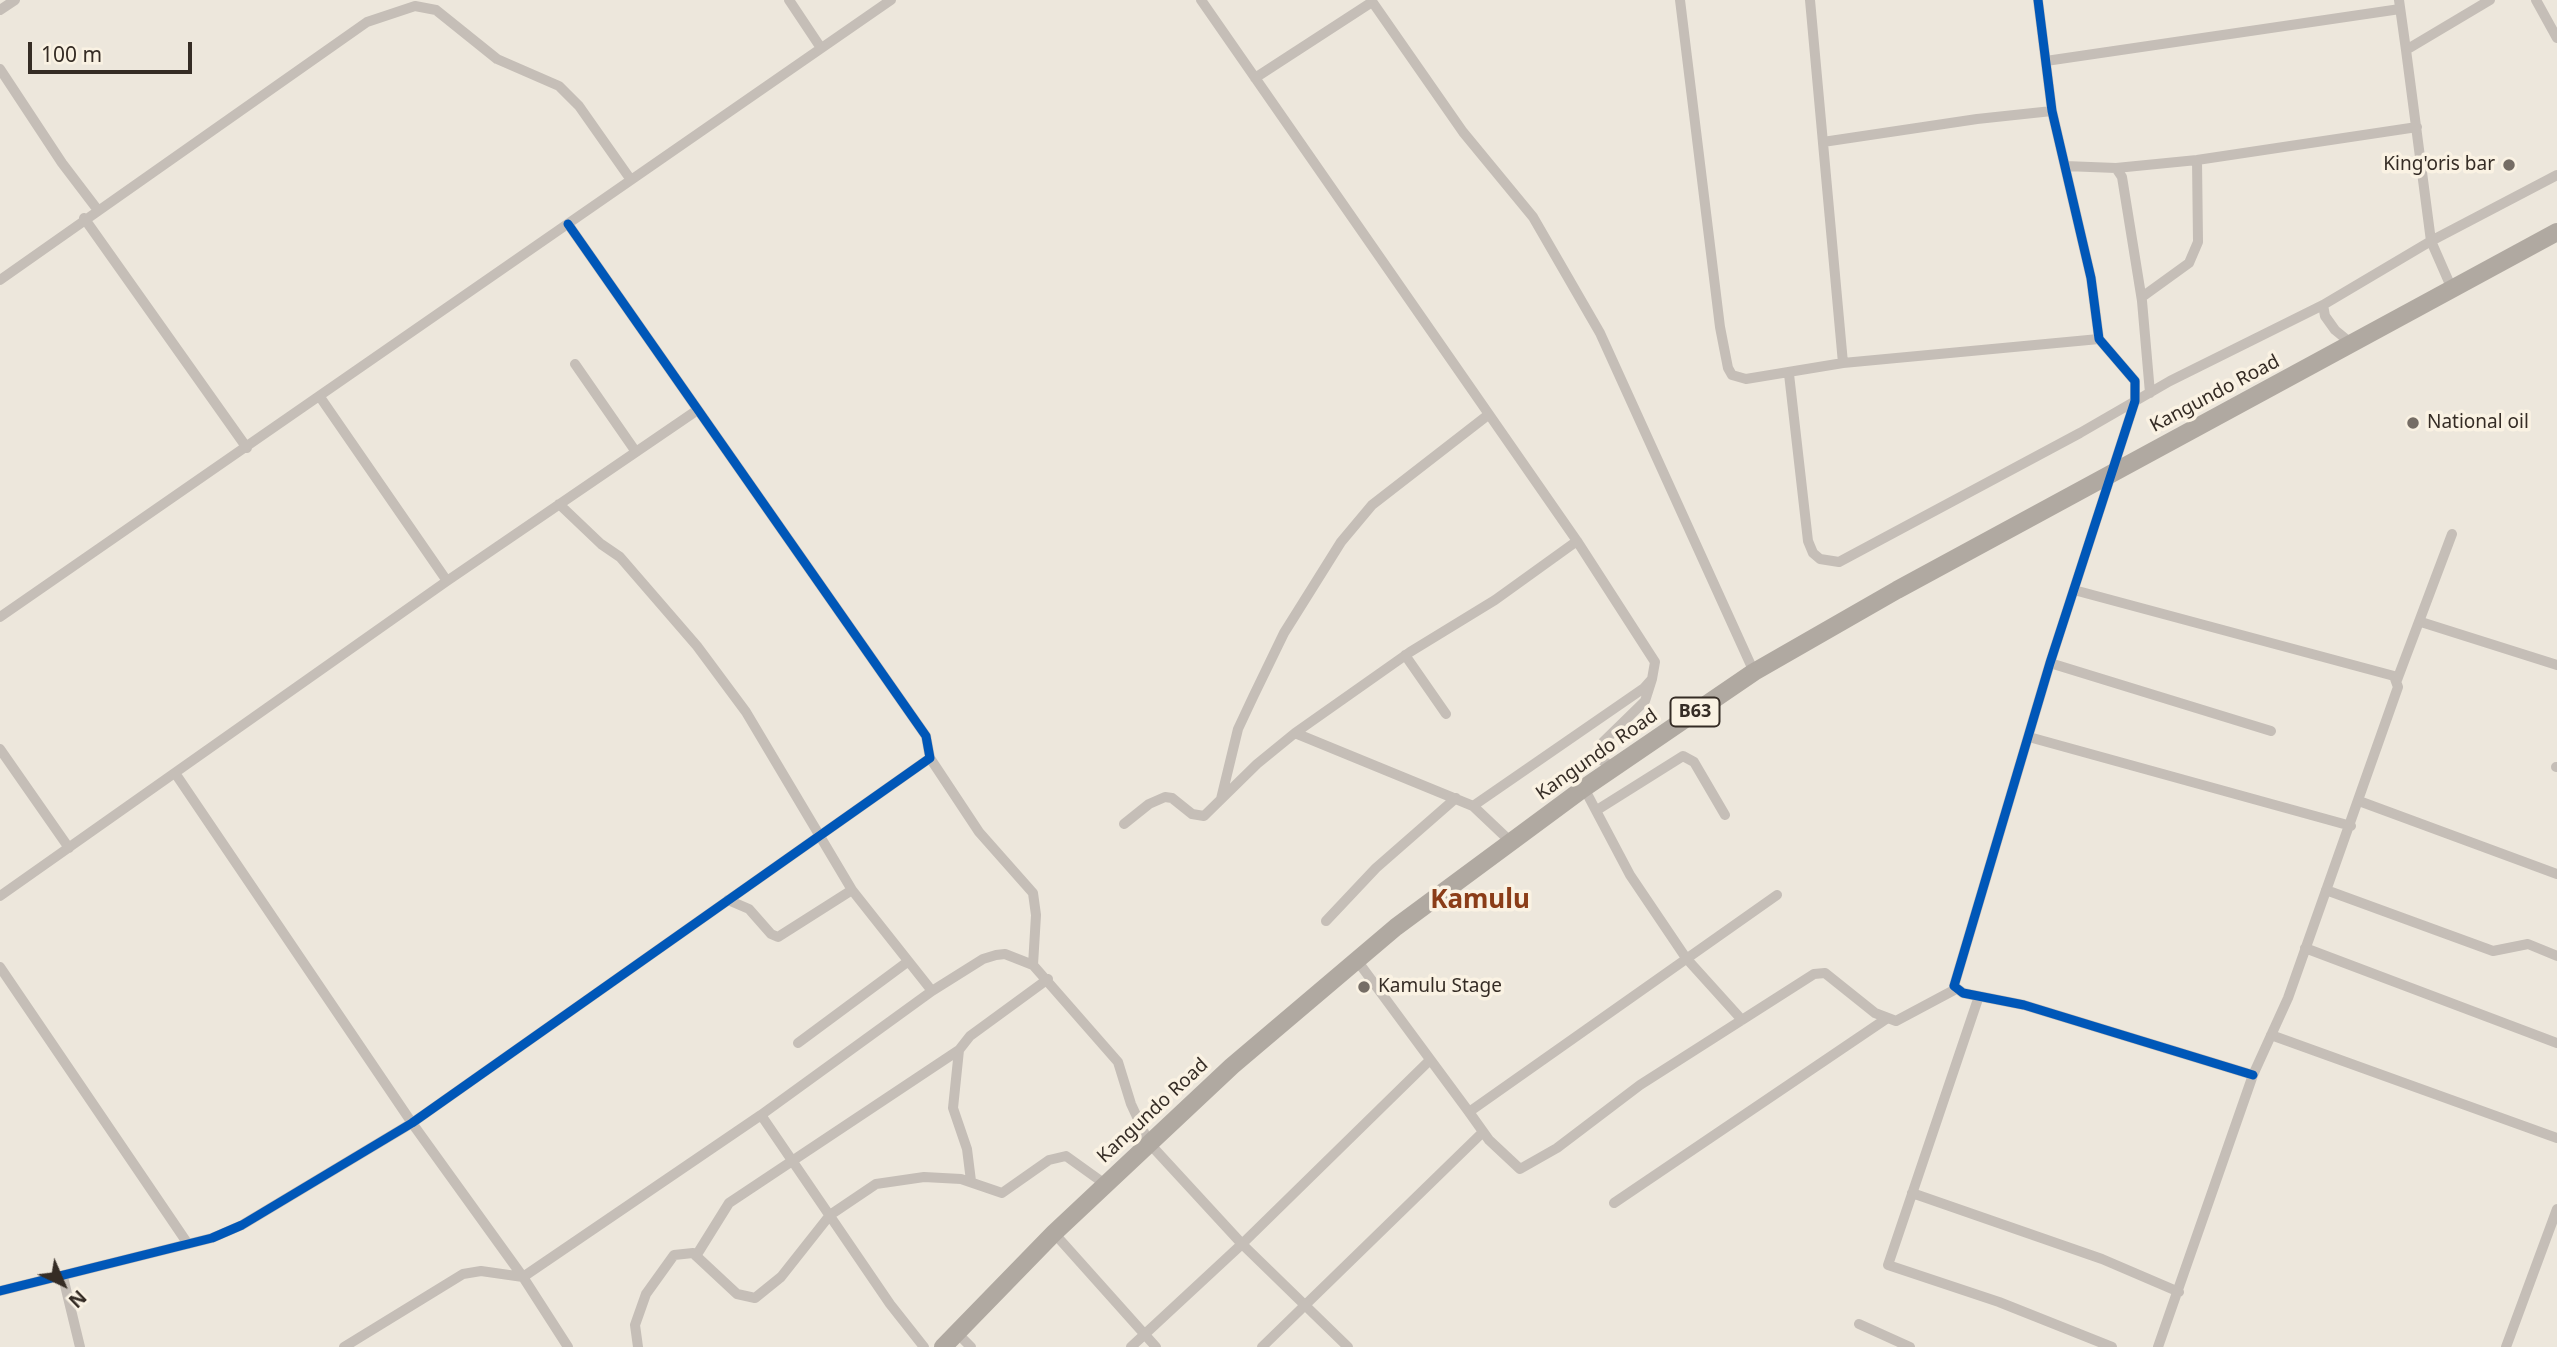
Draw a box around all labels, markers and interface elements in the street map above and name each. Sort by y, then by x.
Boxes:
scale bar [32,28,196,72]
text: 100 m [41,40,102,68]
place label: King'oris bar [2383,154,2495,176]
marker: King'oris bar [2501,157,2517,173]
street label: Kangundo Road [2146,350,2284,438]
place label: National oil [2427,412,2529,434]
marker: National oil [2405,415,2421,431]
road number: B63 [1670,698,1720,726]
street label: Kangundo Road [1532,705,1662,805]
district label: Kamulu [1430,885,1530,917]
place label: Kamulu Stage [1378,976,1502,998]
marker: Kamulu Stage [1356,979,1372,995]
street label: Kangundo Road [1093,1054,1213,1168]
north arrow [28,1249,98,1319]
text: N [63,1284,92,1314]

